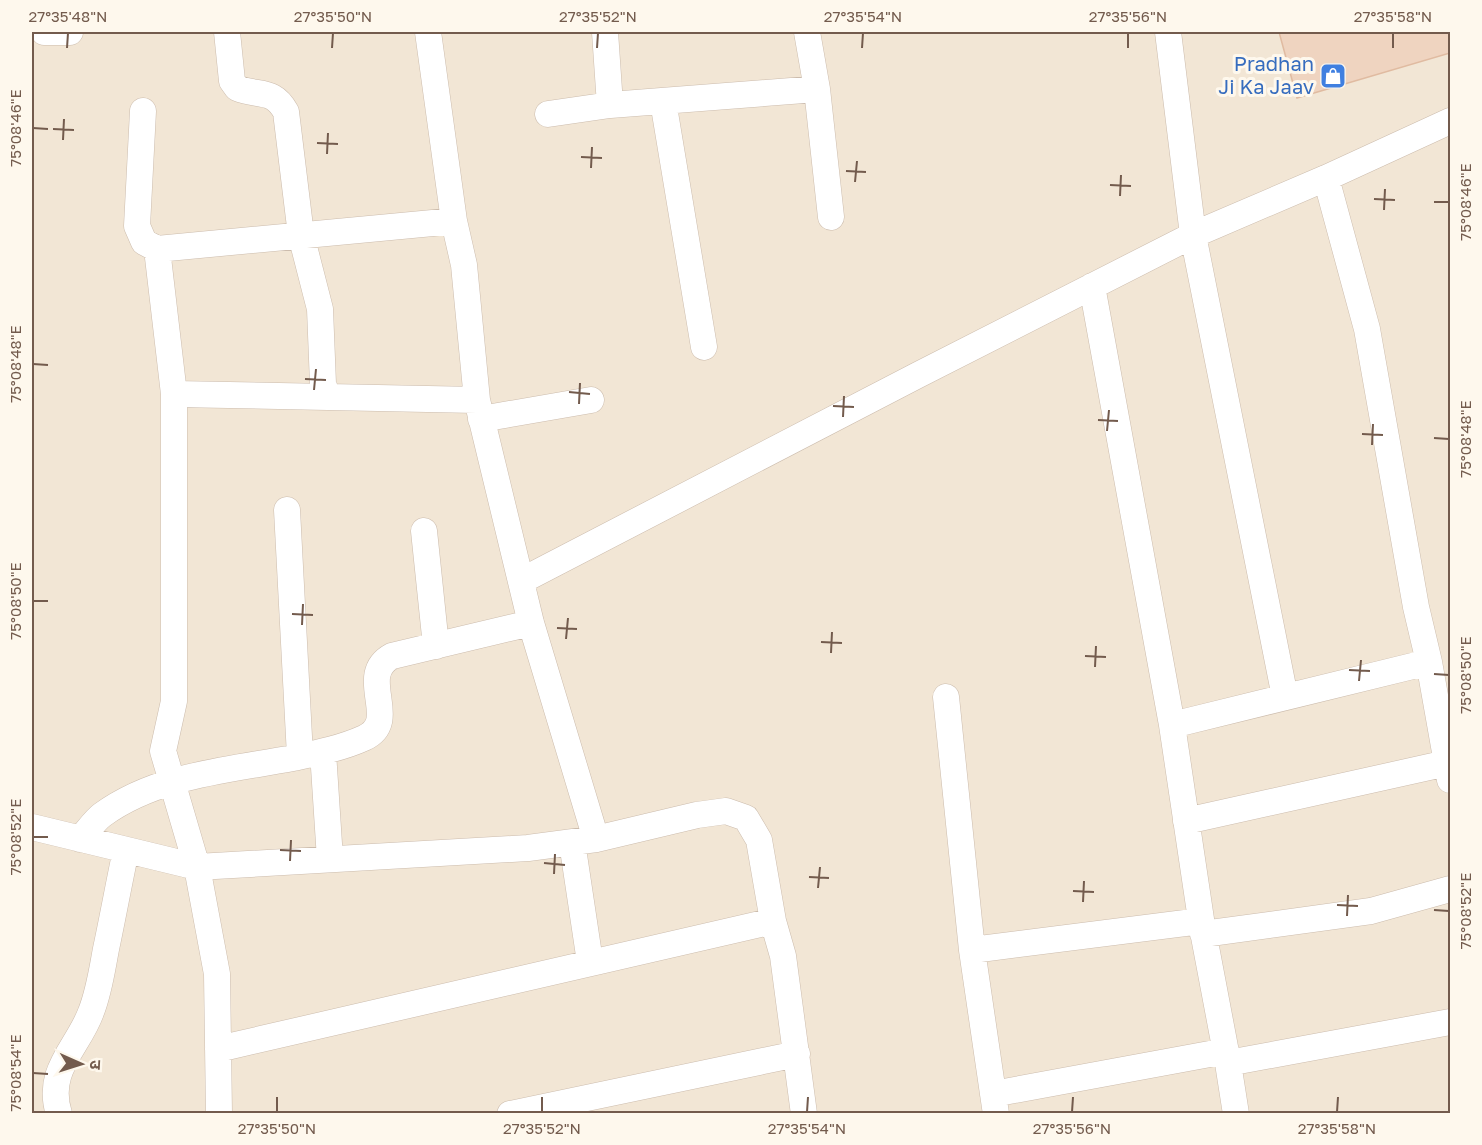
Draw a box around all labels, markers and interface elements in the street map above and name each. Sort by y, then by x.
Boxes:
text: 27°35'48"N [29,7,107,25]
text: 27°35'50"N [294,7,372,25]
text: 27°35'52"N [559,7,637,25]
text: 27°35'54"N [824,7,902,25]
text: 27°35'56"N [1089,7,1167,25]
text: 27°35'58"N [1354,7,1432,25]
place label: Pradhan Ji Ka Jaav [1218,51,1314,98]
shop icon: Pradhan Ji Ka Jaav [1318,61,1348,91]
text: 75°08'46"E [6,89,24,167]
text: 75°08'46"E [1456,163,1474,241]
text: 75°08'48"E [6,325,24,403]
text: 75°08'48"E [1456,400,1474,478]
text: 75°08'50"E [6,562,24,640]
text: 75°08'50"E [1456,636,1474,714]
text: 75°08'52"E [6,799,24,875]
text: 75°08'52"E [1456,873,1474,949]
text: 75°08'54"E [6,1034,24,1112]
north arrow [51,1034,111,1094]
text: उ [86,1060,106,1071]
text: 27°35'50"N [238,1119,316,1137]
text: 27°35'52"N [503,1119,581,1137]
text: 27°35'54"N [768,1119,846,1137]
text: 27°35'56"N [1033,1119,1111,1137]
text: 27°35'58"N [1298,1119,1376,1137]

